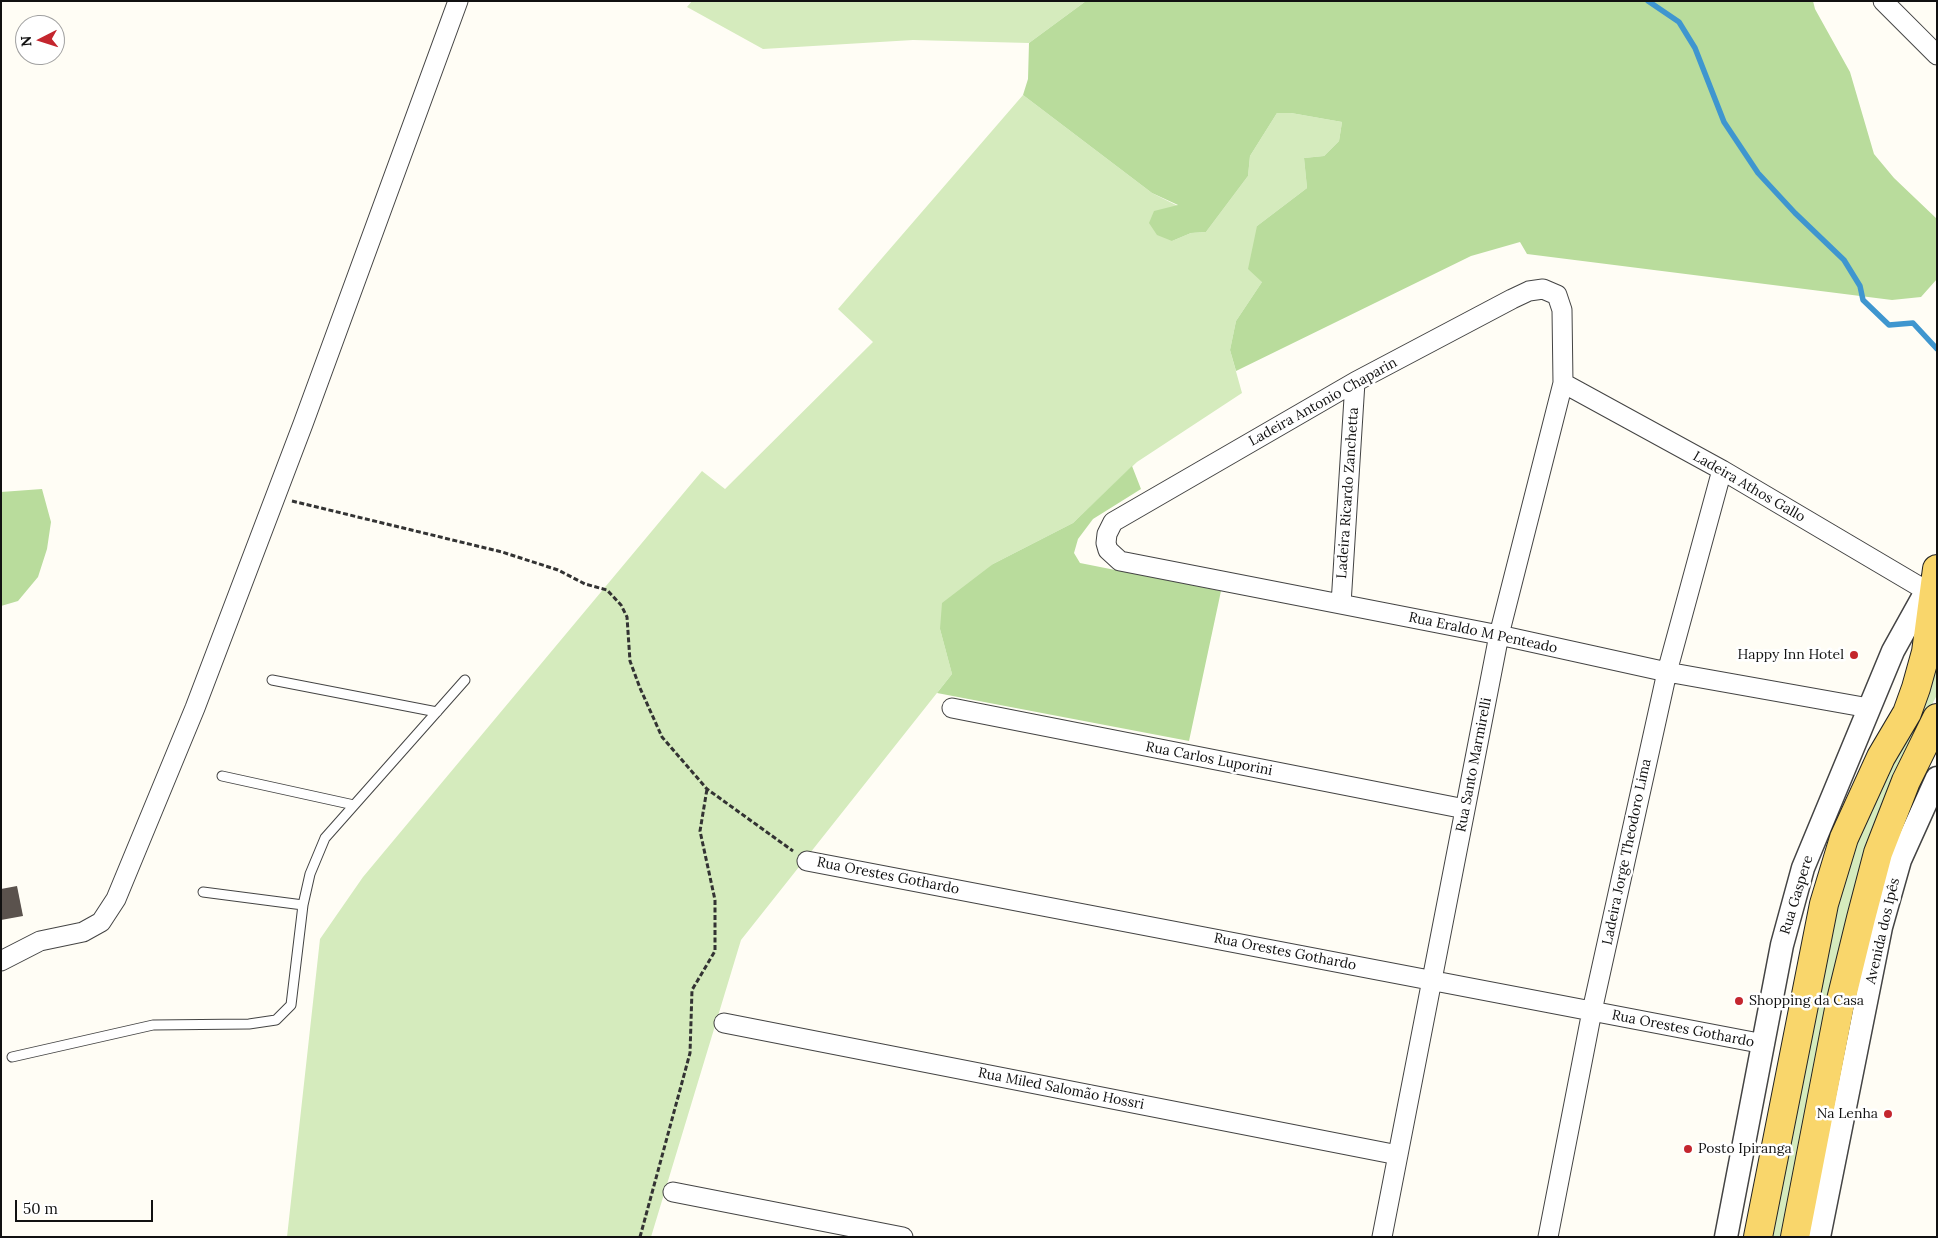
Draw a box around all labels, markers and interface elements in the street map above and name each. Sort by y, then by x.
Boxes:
north arrow [15,15,65,65]
text: N [17,35,35,47]
street label: Ladeira Antonio Chaparin [1246,354,1400,450]
street label: Ladeira Ricardo Zanchetta [1334,407,1362,579]
street label: Ladeira Athos Gallo [1690,448,1808,526]
street label: Rua Eraldo M Penteado [1407,609,1559,657]
place label: Happy Inn Hotel [1737,647,1844,663]
marker: Happy Inn Hotel [1848,649,1860,661]
street label: Rua Santo Marmirelli [1453,696,1495,834]
street label: Rua Carlos Luporini [1144,738,1274,780]
street label: Ladeira Jorge Theodoro Lima [1599,757,1655,947]
street label: Rua Gaspere [1777,853,1817,937]
street label: Rua Orestes Gothardo [815,854,961,898]
street label: Avenida dos Ipês [1863,876,1903,986]
street label: Rua Orestes Gothardo [1212,930,1358,974]
place label: Shopping da Casa [1749,993,1864,1009]
marker: Shopping da Casa [1733,995,1745,1007]
street label: Rua Orestes Gothardo [1610,1007,1756,1051]
street label: Rua Miled Salomão Hossri [977,1065,1145,1113]
place label: Na Lenha [1817,1106,1878,1122]
marker: Na Lenha [1882,1108,1894,1120]
place label: Posto Ipiranga [1698,1141,1792,1157]
marker: Posto Ipiranga [1682,1143,1694,1155]
scale bar [18,1190,155,1222]
text: 50 m [23,1199,58,1218]

